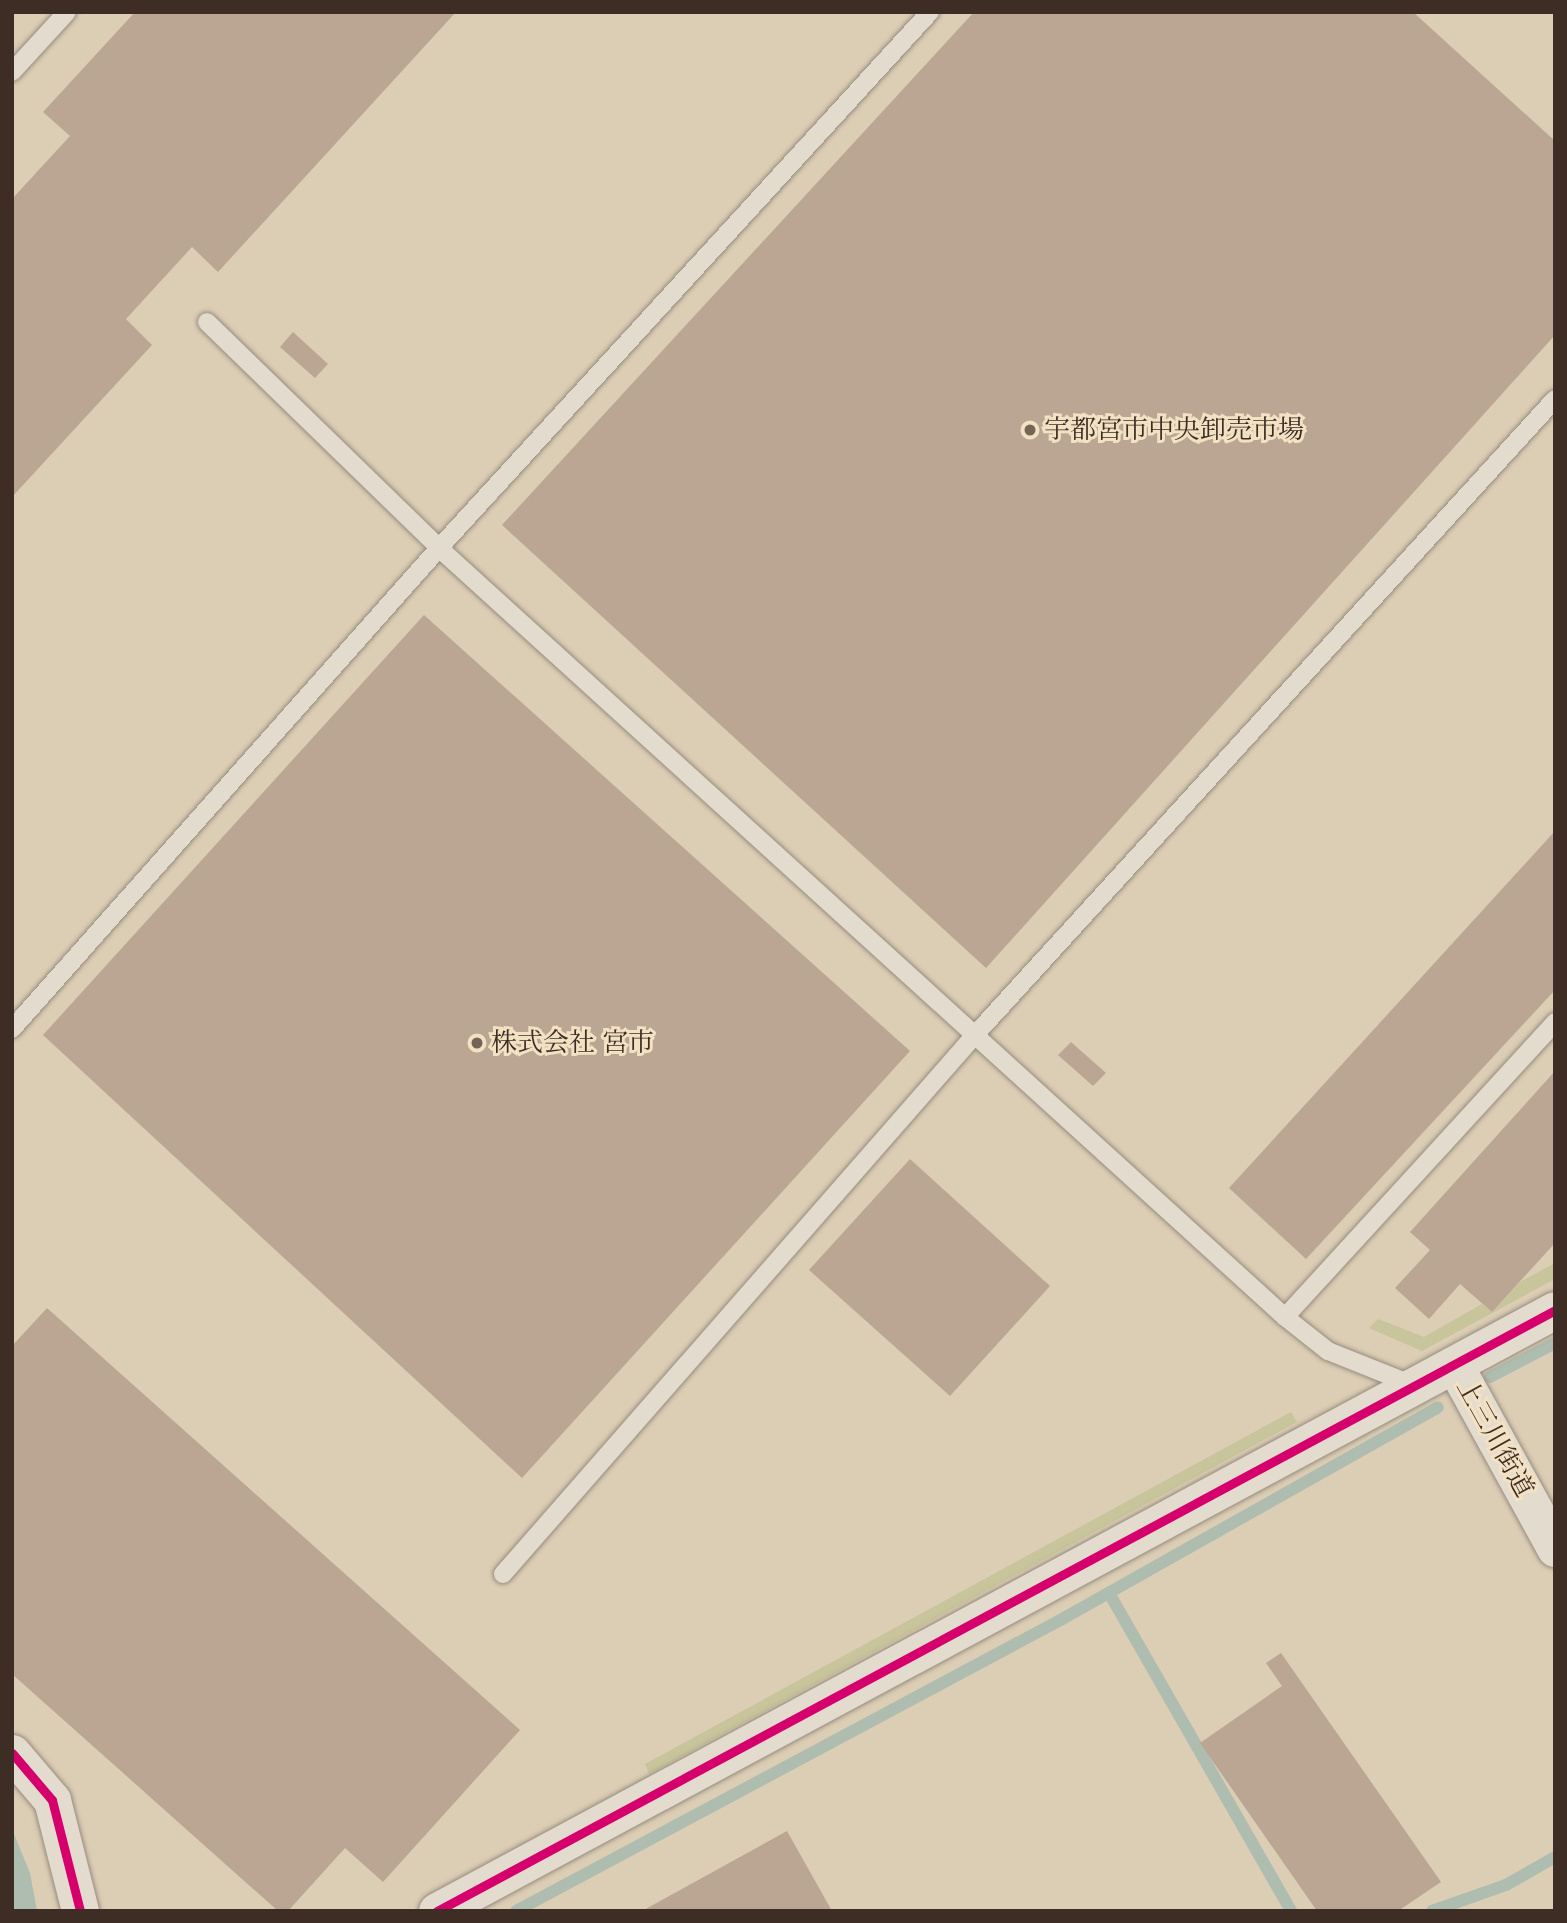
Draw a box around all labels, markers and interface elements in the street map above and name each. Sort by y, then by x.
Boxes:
place label: 宇都宮市中央卸売市場 [1044,414,1304,446]
marker: 宇都宮市中央卸売市場 [1022,422,1038,438]
place label: 株式会社 宮市 [491,1027,654,1059]
marker: 株式会社 宮市 [469,1035,485,1051]
street label: 上三川街道 [1450,1374,1540,1502]

